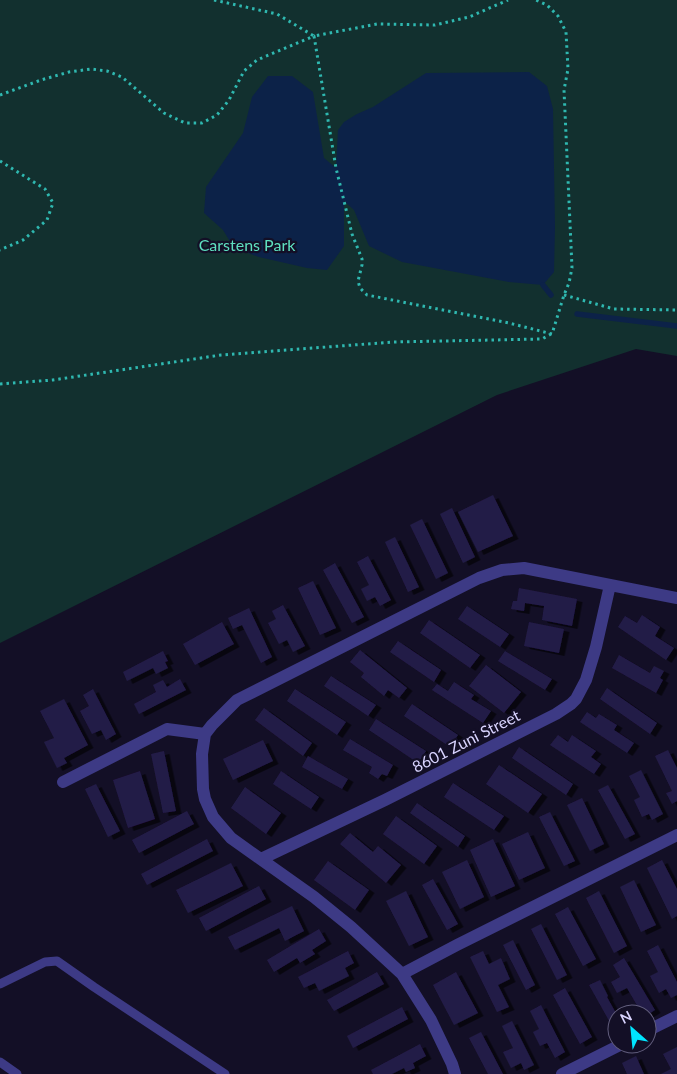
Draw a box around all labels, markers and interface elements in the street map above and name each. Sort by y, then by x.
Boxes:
park label: Carstens Park [199,235,296,254]
street label: 8601 Zuni Street [409,705,523,776]
north arrow [607,1004,657,1054]
text: N [617,1007,635,1027]

